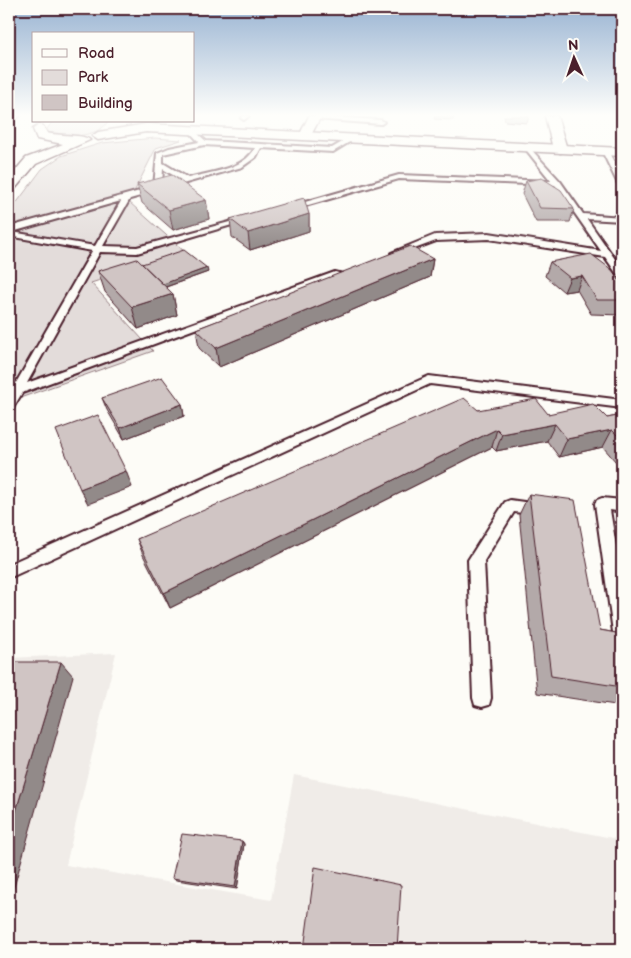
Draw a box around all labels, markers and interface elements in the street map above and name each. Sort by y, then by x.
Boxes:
legend [32,32,195,122]
north arrow [548,32,598,82]
text: N [568,37,579,54]
text: Road [78,44,114,63]
text: Park [78,68,109,87]
text: Building [78,94,133,113]

